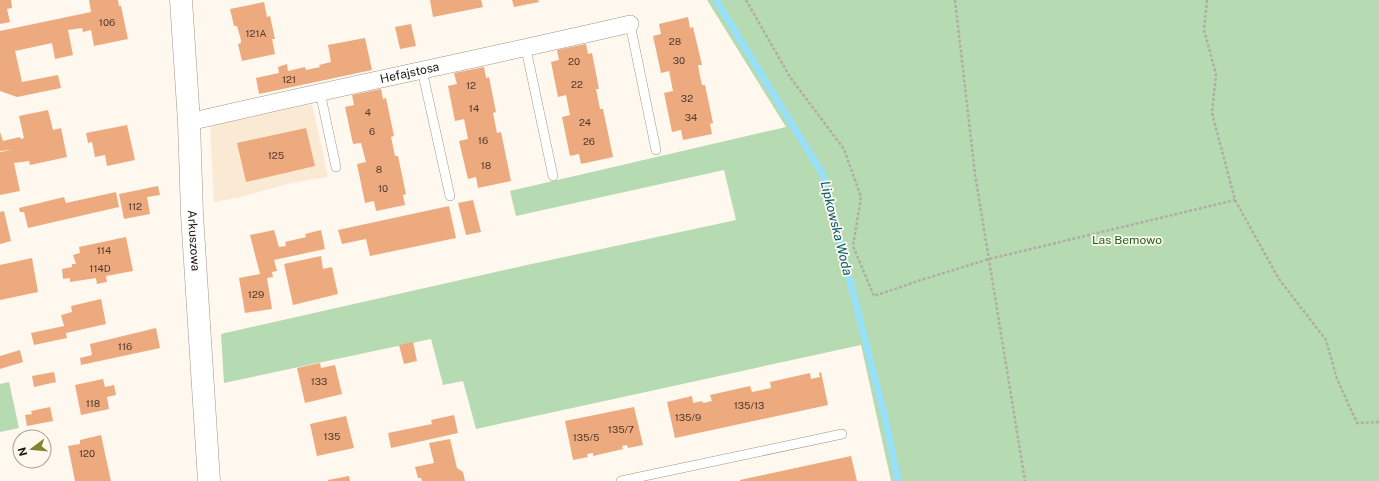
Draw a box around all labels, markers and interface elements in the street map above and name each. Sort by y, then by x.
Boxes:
house number: 106 [99,16,115,28]
house number: 121A [245,27,267,39]
house number: 28 [669,35,681,47]
house number: 30 [673,54,685,66]
house number: 20 [568,55,580,67]
street label: Hefajstosa [379,60,440,86]
house number: 121 [282,73,296,85]
house number: 22 [571,78,583,90]
house number: 12 [466,79,476,91]
house number: 32 [681,92,693,104]
house number: 14 [469,102,479,114]
house number: 4 [365,106,371,118]
house number: 34 [685,111,697,123]
house number: 24 [579,116,591,128]
house number: 6 [369,125,375,137]
house number: 16 [478,134,488,146]
house number: 26 [583,135,595,147]
house number: 125 [268,149,284,161]
house number: 18 [481,159,491,171]
house number: 8 [376,163,382,175]
water label: Lipkowska Woda [818,179,856,277]
house number: 10 [378,182,388,194]
house number: 112 [128,200,142,212]
street label: Arkuszowa [185,210,203,272]
park label: Las Bemowo [1092,233,1162,247]
house number: 114 [97,244,111,256]
house number: 114D [89,262,111,274]
house number: 129 [248,288,264,300]
house number: 116 [118,340,132,352]
house number: 133 [311,375,327,387]
house number: 118 [86,397,100,409]
house number: 135/13 [734,399,764,411]
house number: 135/9 [675,411,701,423]
house number: 135/7 [608,423,634,435]
north arrow [12,429,52,469]
house number: 135 [324,430,340,442]
house number: 135/5 [573,431,599,443]
text: N [15,446,29,458]
house number: 120 [79,447,95,459]

